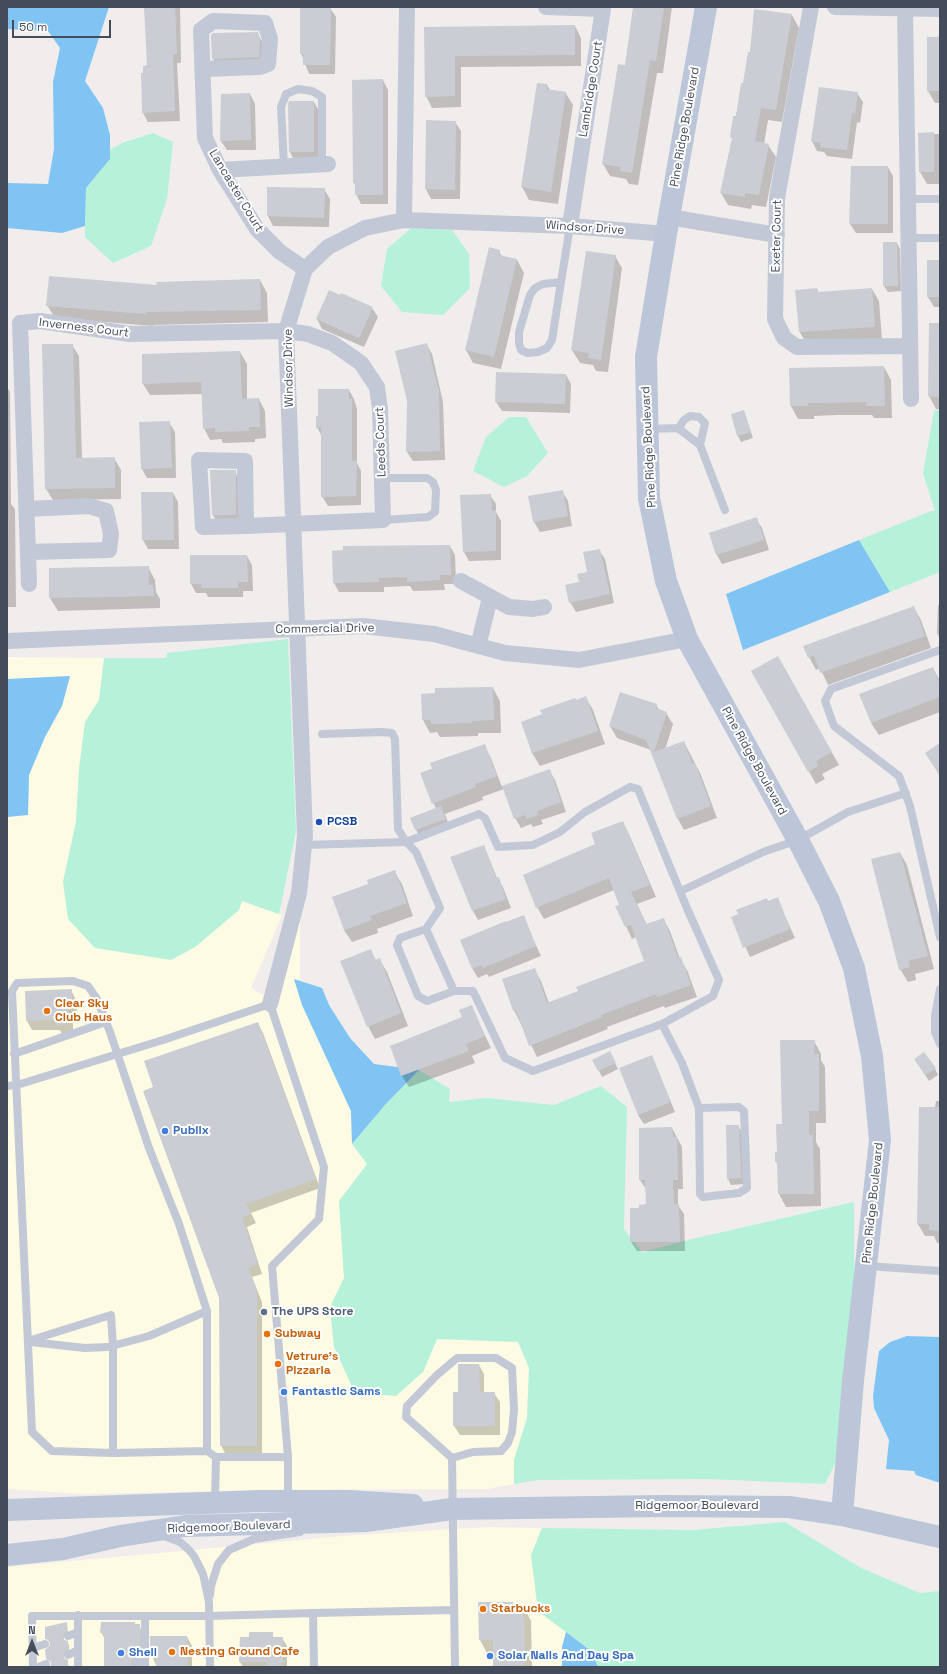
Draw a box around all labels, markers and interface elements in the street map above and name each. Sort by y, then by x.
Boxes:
scale bar [14,12,113,38]
text: 50 m [19,19,47,35]
street label: Lambridge Court [576,40,606,138]
street label: Pine Ridge Boulevard [667,66,703,188]
street label: Lancaster Court [206,147,266,235]
street label: Exeter Court [769,199,785,273]
street label: Windsor Drive [545,218,625,238]
street label: Inverness Court [38,315,130,341]
street label: Windsor Drive [281,329,297,407]
street label: Pine Ridge Boulevard [639,386,659,508]
street label: Leeds Court [373,407,389,477]
street label: Commercial Drive [275,621,375,637]
street label: Pine Ridge Boulevard [718,704,790,818]
place label: PCSB [327,815,357,829]
marker: PCSB [314,817,324,827]
place label: Clear Sky Club Haus [55,997,112,1025]
marker: Clear Sky Club Haus [42,1006,52,1016]
place label: Publix [173,1124,209,1138]
marker: Publix [160,1126,170,1136]
street label: Pine Ridge Boulevard [859,1142,887,1264]
place label: The UPS Store [272,1305,353,1319]
marker: The UPS Store [259,1307,269,1317]
place label: Subway [275,1327,321,1341]
marker: Subway [262,1329,272,1339]
place label: Vetrure's Pizzaria [286,1350,338,1378]
marker: Vetrure's Pizzaria [273,1359,283,1369]
place label: Fantastic Sams [292,1385,380,1399]
marker: Fantastic Sams [279,1387,289,1397]
street label: Ridgemoor Boulevard [635,1499,759,1513]
street label: Ridgemoor Boulevard [167,1518,291,1536]
place label: Starbucks [491,1602,550,1616]
marker: Starbucks [478,1604,488,1614]
north arrow [12,1622,52,1662]
text: N [28,1623,36,1637]
place label: Nesting Ground Cafe [180,1645,299,1659]
place label: Shell [129,1646,157,1660]
marker: Nesting Ground Cafe [167,1647,177,1657]
marker: Shell [116,1648,126,1658]
place label: Solar Nails And Day Spa [498,1649,634,1663]
marker: Solar Nails And Day Spa [485,1651,495,1661]

